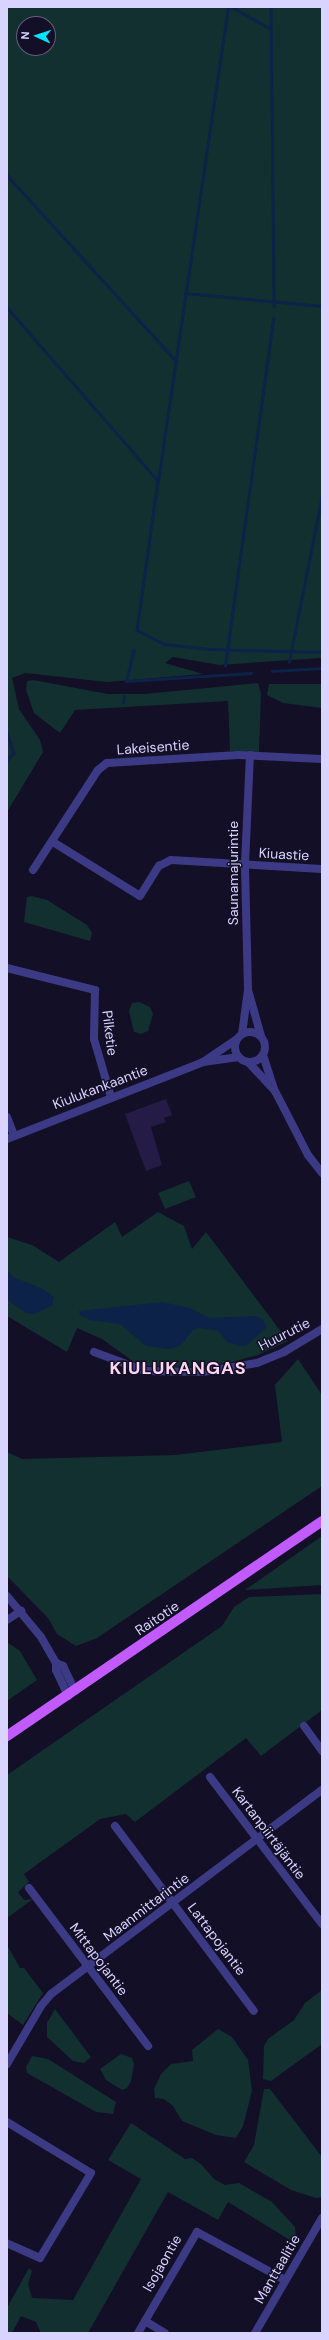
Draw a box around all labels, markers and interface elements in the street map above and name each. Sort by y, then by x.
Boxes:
north arrow [16,16,56,56]
text: N [18,31,32,40]
street label: Lakeisentie [116,736,190,758]
street label: Saunamajurintie [225,821,241,925]
street label: Kiuastie [258,844,310,864]
street label: Pilketie [99,1009,121,1057]
street label: Kiulukankaantie [50,1061,150,1113]
street label: Huurutie [255,1314,313,1354]
district label: KIULUKANGAS [109,1357,247,1379]
street label: Raitotie [132,1597,182,1639]
street label: Kartanpiirtäjäntie [229,1783,309,1883]
street label: Maanmittarintie [100,1869,192,1945]
street label: Lattapojantie [184,1899,250,1979]
street label: Mittapojantie [66,1919,132,1999]
street label: Manttaalitie [250,2231,304,2307]
street label: Isojaontie [139,2232,185,2294]

